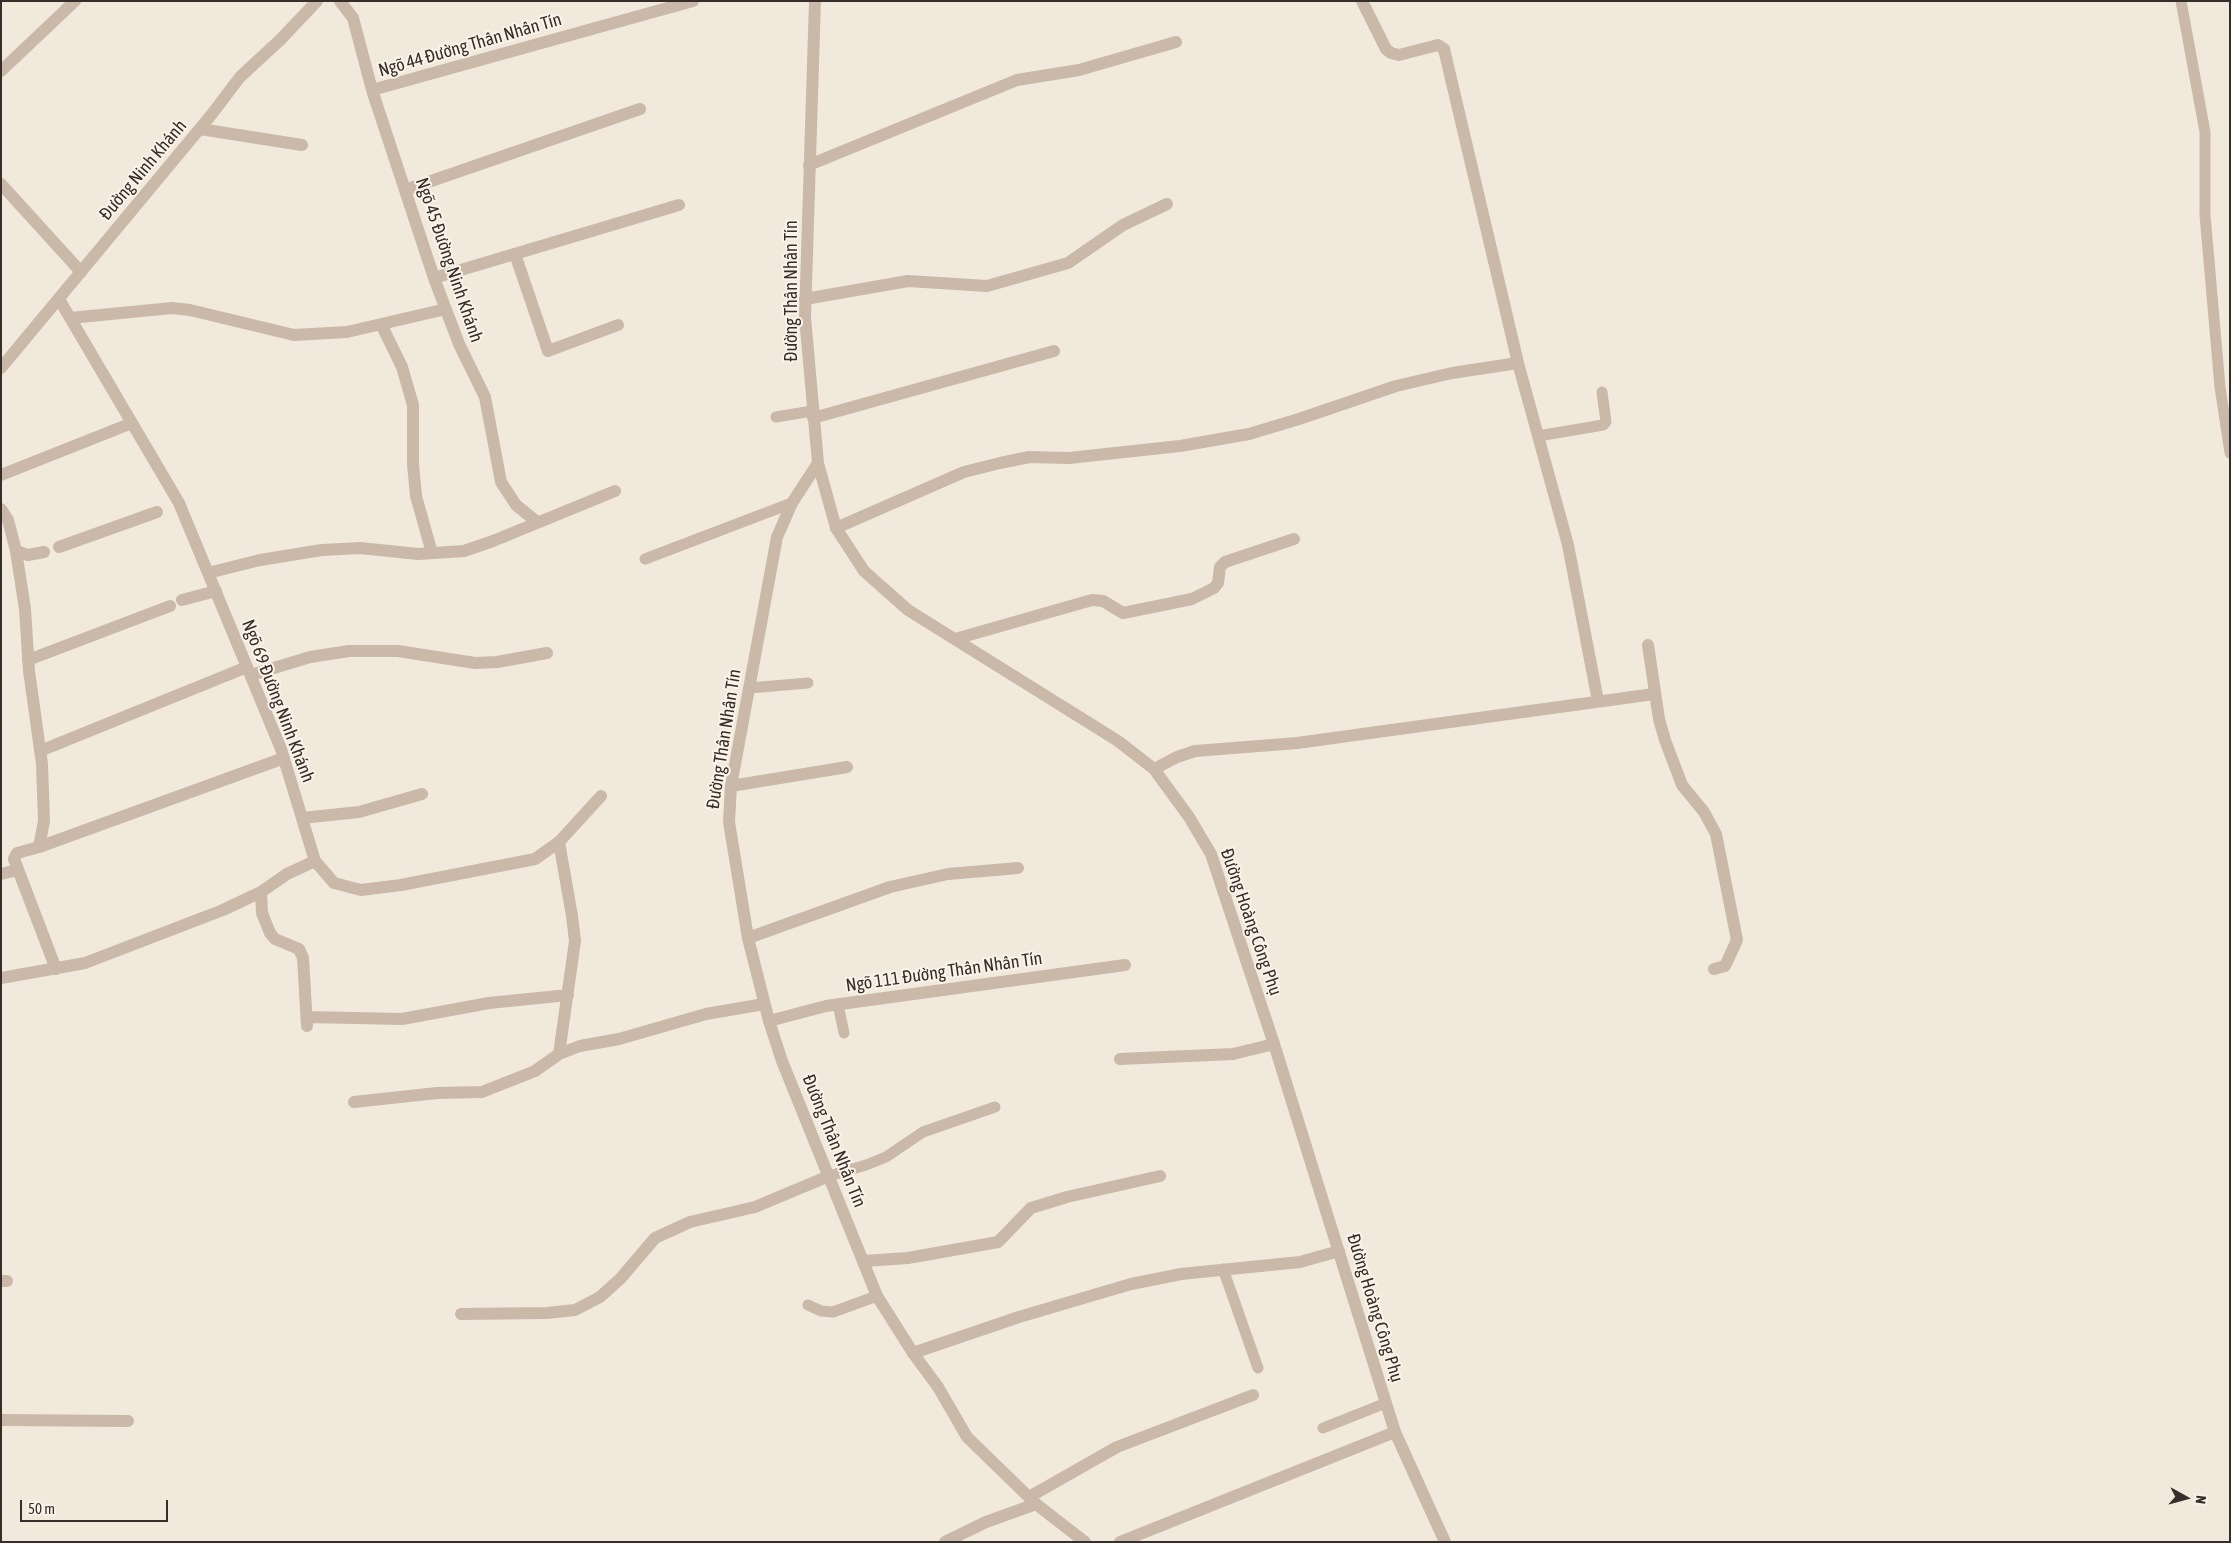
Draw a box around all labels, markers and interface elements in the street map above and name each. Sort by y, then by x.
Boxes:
street label: Ngõ 44 Đường Thân Nhân Tín [376,8,564,82]
street label: Đường Ninh Khánh [95,115,191,225]
street label: Ngõ 45 Đường Ninh Khánh [411,175,487,345]
street label: Đường Thân Nhân Tín [780,220,802,362]
street label: Ngõ 69 Đường Ninh Khánh [237,617,319,785]
street label: Đường Thân Nhân Tín [702,668,746,810]
street label: Đường Hoàng Công Phụ [1216,846,1286,998]
street label: Ngõ 111 Đường Thân Nhân Tín [844,948,1044,996]
street label: Đường Thân Nhân Tín [798,1071,870,1211]
street label: Đường Hoàng Công Phụ [1342,1231,1408,1385]
north arrow [2161,1473,2211,1523]
scale bar [22,1490,170,1522]
text: N [2192,1495,2209,1505]
text: 50 m [28,1500,55,1517]

